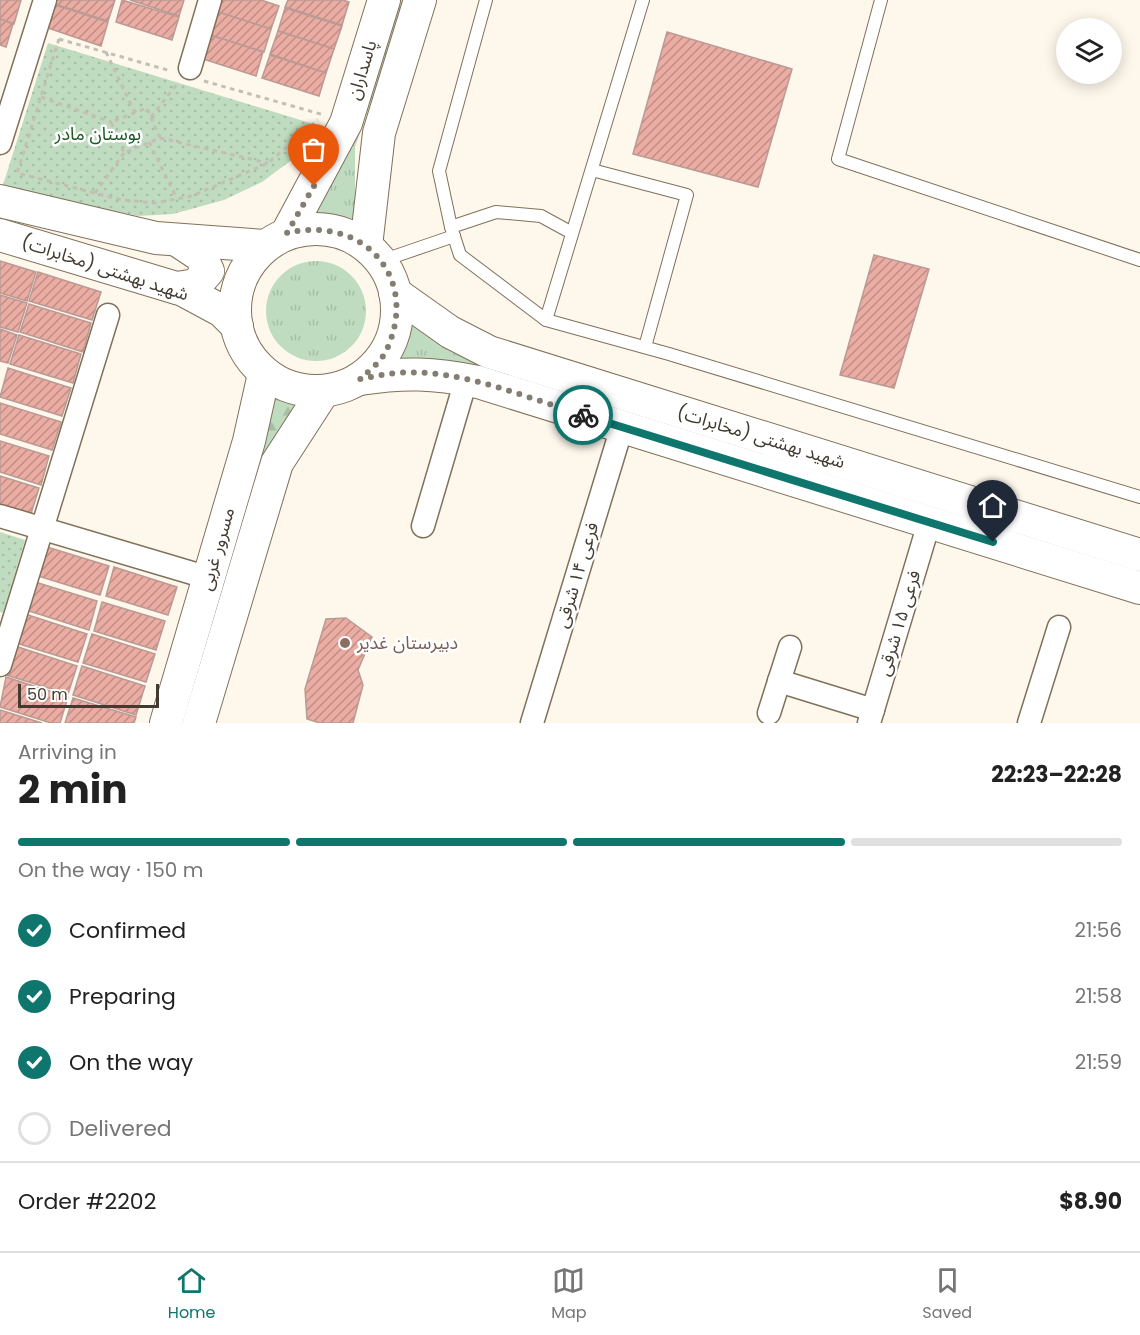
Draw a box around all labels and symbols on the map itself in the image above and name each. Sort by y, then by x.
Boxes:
street label: پاسداران [341,37,382,103]
park label: بوستان مادر [54,121,141,146]
pin [288,124,339,186]
street label: شهید بهشتی (مخابرات) [18,229,192,306]
courier [553,385,613,445]
street label: شهید بهشتی (مخابرات) [674,399,848,474]
pin [967,480,1018,542]
street label: مسرور غربی [193,505,240,593]
street label: فرعی ۱۴ شرقی [549,519,604,631]
street label: فرعی ۱۵ شرقی [871,567,926,679]
place label: دبیرستان غدیر [356,630,458,655]
marker: دبیرستان غدیر [338,636,352,650]
scale bar [18,681,159,708]

